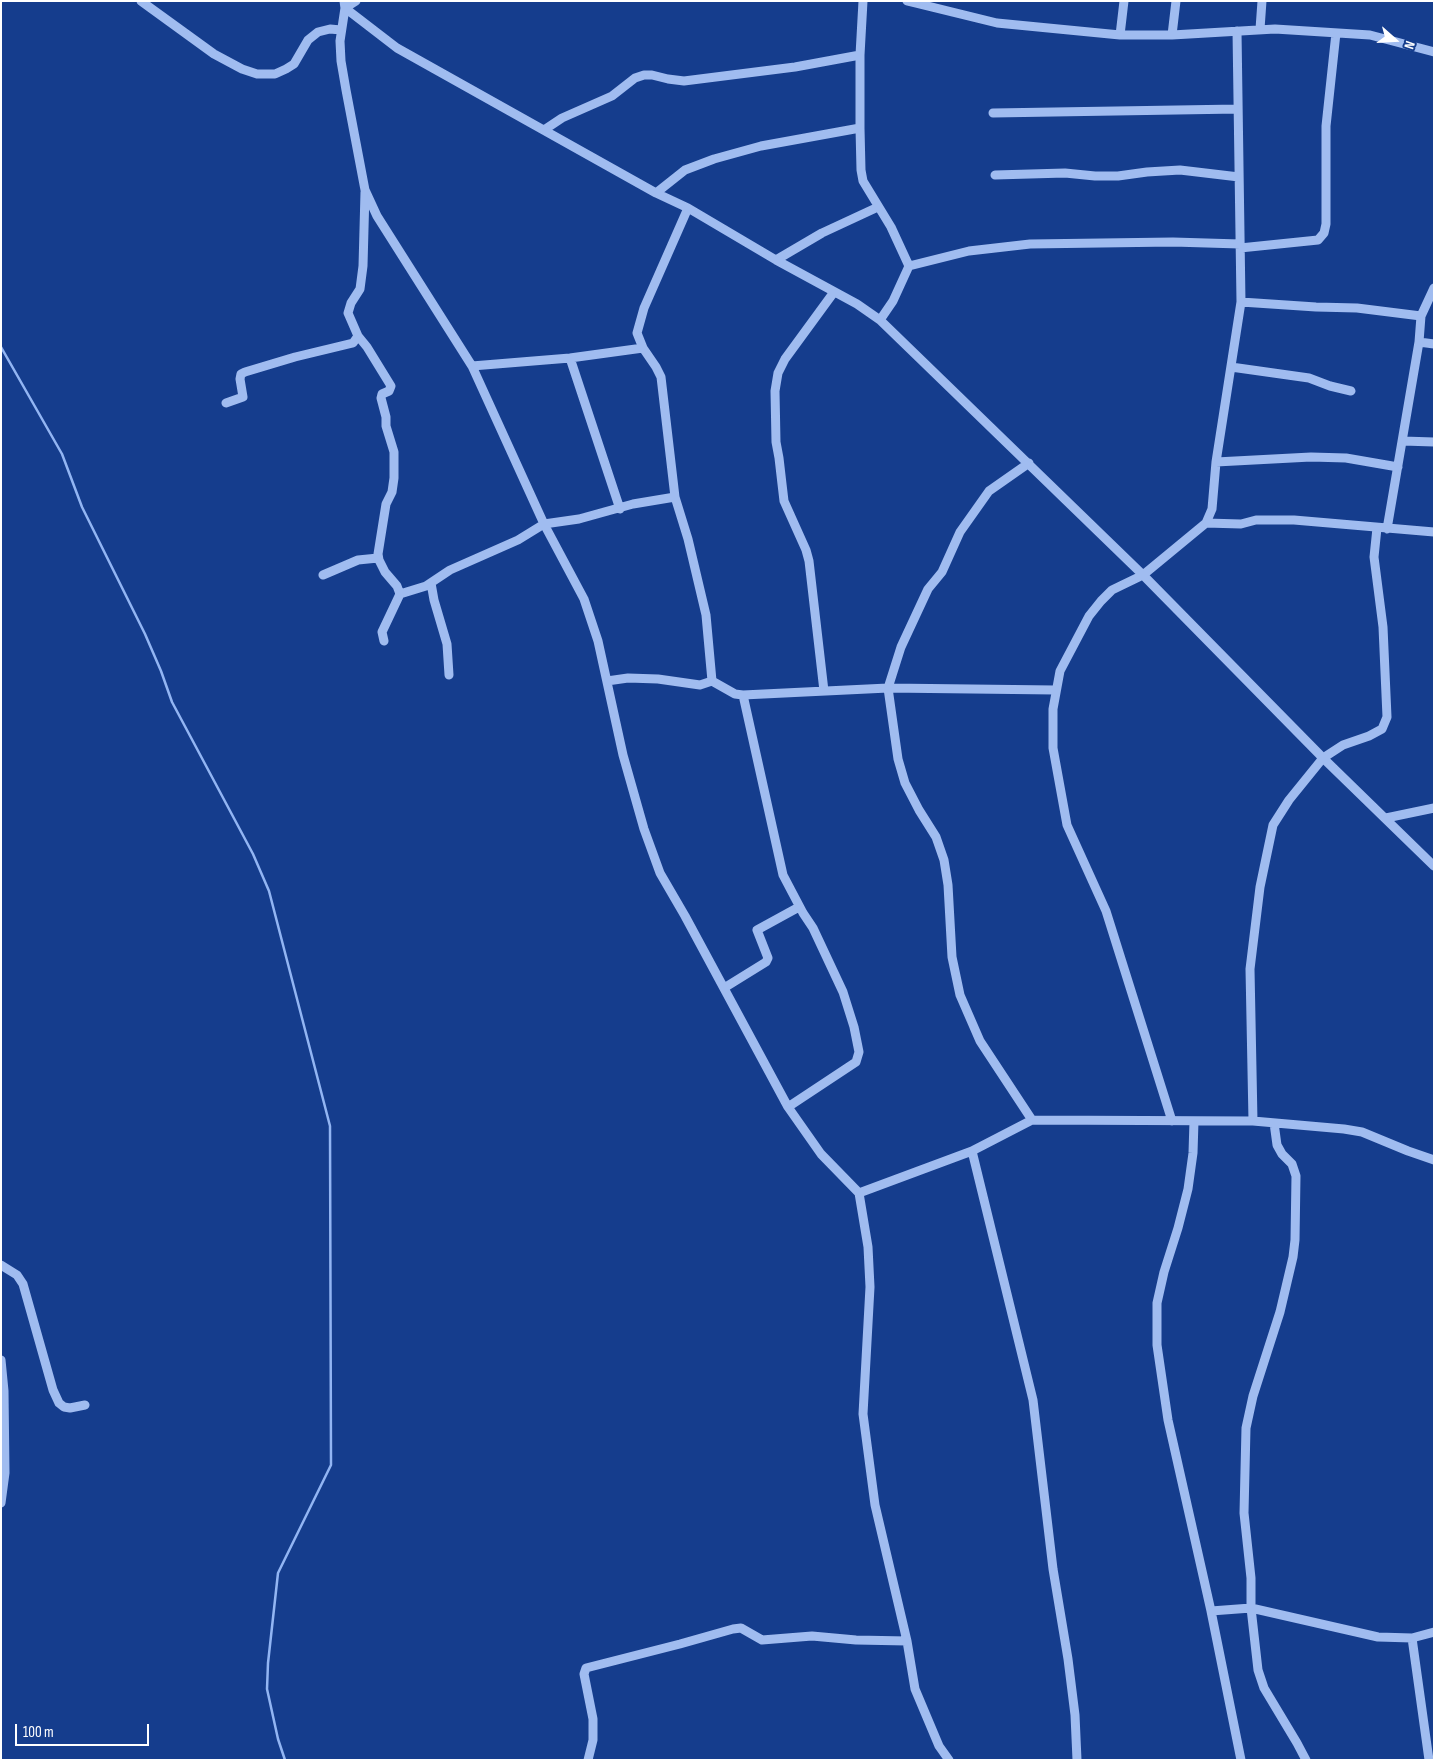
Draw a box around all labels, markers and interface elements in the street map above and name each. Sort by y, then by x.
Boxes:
north arrow [1370,15,1420,65]
text: N [1400,39,1419,51]
scale bar [18,1714,151,1746]
text: 100 m [23,1723,54,1742]

